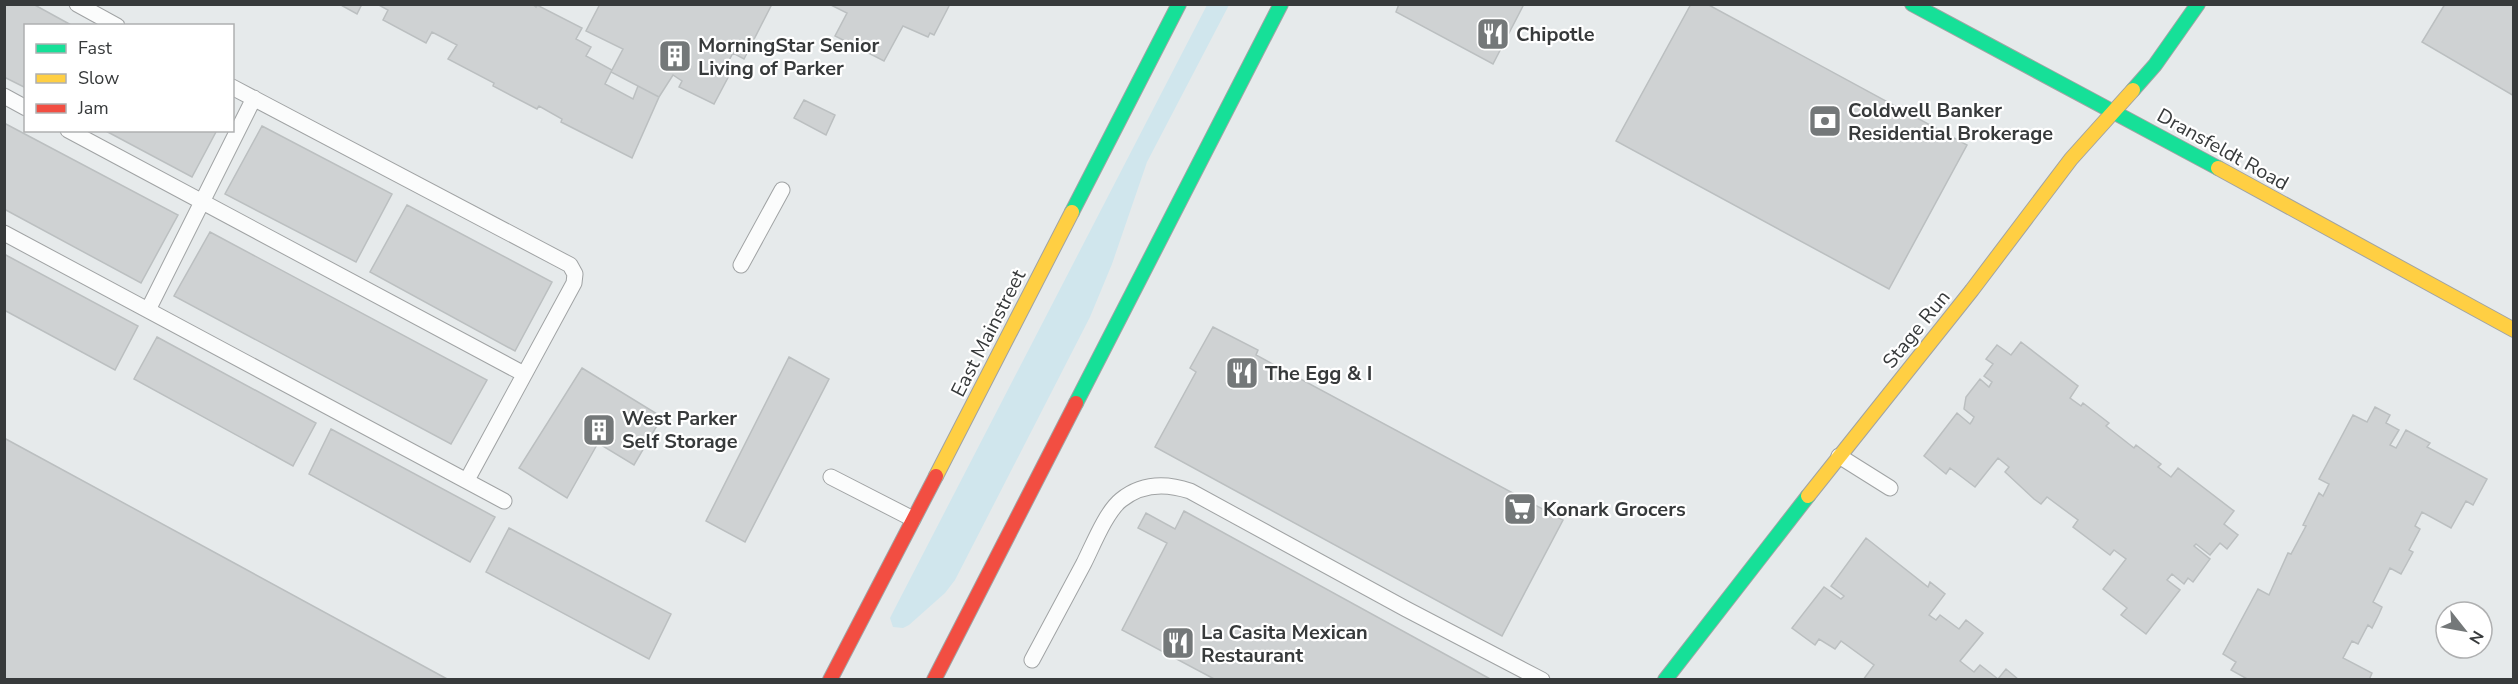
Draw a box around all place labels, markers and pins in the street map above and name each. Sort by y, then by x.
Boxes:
restaurant icon: Chipotle [1475,16,1511,52]
place label: Chipotle [1516,21,1595,48]
place label: MorningStar Senior Living of Parker [698,32,879,82]
building icon: MorningStar Senior Living of Parker [657,38,693,74]
place label: Coldwell Banker Residential Brokerage [1848,97,2053,147]
bank icon: Coldwell Banker Residential Brokerage [1807,103,1843,139]
restaurant icon: The Egg & I [1224,355,1260,391]
place label: The Egg & I [1265,360,1372,387]
place label: West Parker Self Storage [622,405,738,455]
building icon: West Parker Self Storage [581,412,617,448]
supermarket icon: Konark Grocers [1502,491,1538,527]
place label: Konark Grocers [1543,496,1686,523]
place label: La Casita Mexican Restaurant [1201,619,1368,669]
restaurant icon: La Casita Mexican Restaurant [1160,625,1196,661]

